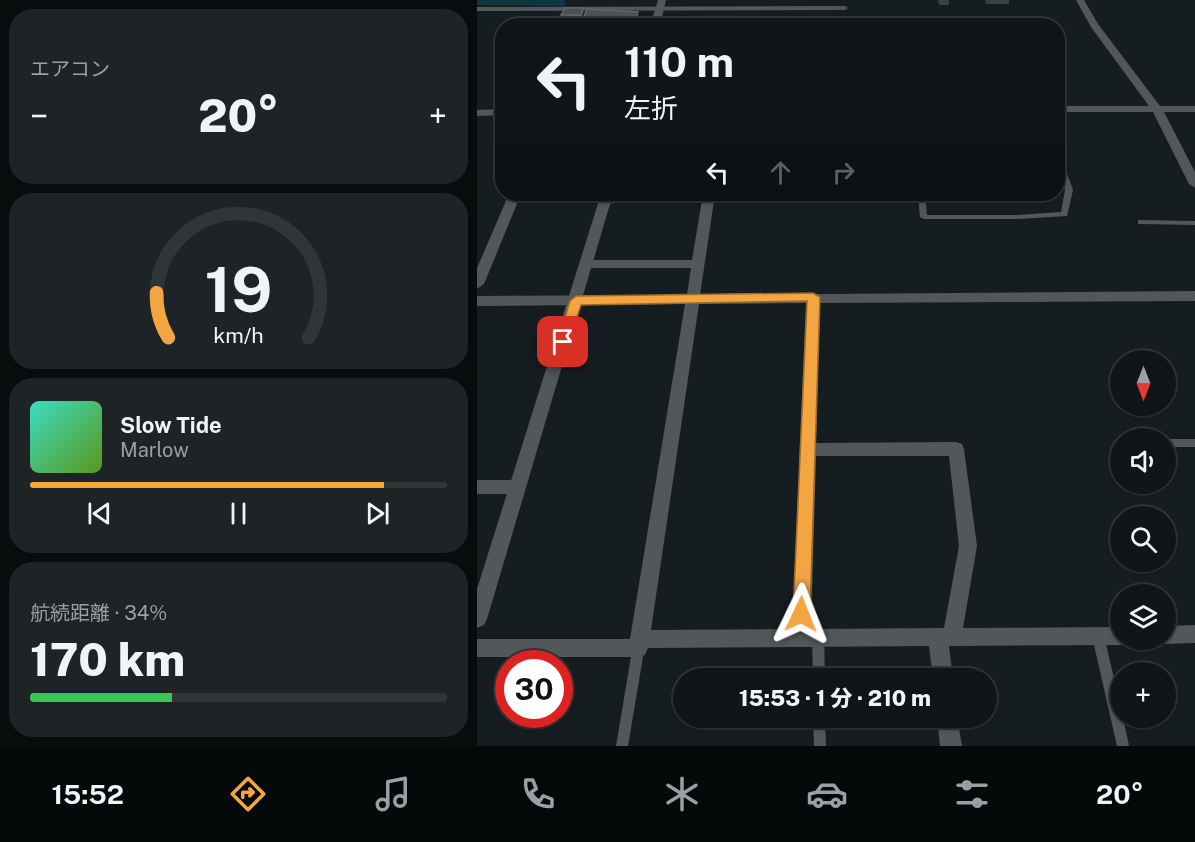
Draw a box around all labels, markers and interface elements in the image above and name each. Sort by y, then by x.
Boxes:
text: 110 m [624,37,734,86]
icon: left [525,42,603,120]
text: エアコン [30,57,110,81]
text: 20° [198,89,279,142]
text: 左折 [624,92,678,124]
text: − [30,97,48,135]
text: + [429,97,447,135]
icon: left [701,156,734,189]
icon: ahead [764,156,797,189]
icon: right [827,156,860,189]
text: 19 [205,253,272,326]
pin [537,316,588,367]
text: km/h [213,323,264,348]
icon: arrive [546,325,579,358]
north arrow [1110,350,1176,416]
map controls [1110,350,1176,728]
text: Slow Tide [120,412,222,438]
button: sound [1110,428,1176,494]
text: Marlow [120,438,189,462]
icon: previous [83,497,116,530]
icon: pause [222,497,255,530]
icon: next [361,497,394,530]
button: search [1110,506,1176,572]
position arrow [769,582,833,646]
button: layers [1110,584,1176,650]
text: 航続距離 · 34% [30,601,167,625]
text: 170 km [30,633,185,686]
speed limit sign: 30 [495,650,573,728]
button: + [1110,662,1176,728]
text: 15:53 · 1 分 · 210 m [739,685,931,711]
icon: directions [227,773,269,815]
icon: music [372,773,414,815]
icon: phone [517,773,559,815]
icon: climate [661,773,703,815]
icon: car [806,773,848,815]
icon: filters [951,773,993,815]
text: 15:52 [51,778,124,810]
text: 20° [1096,778,1143,810]

